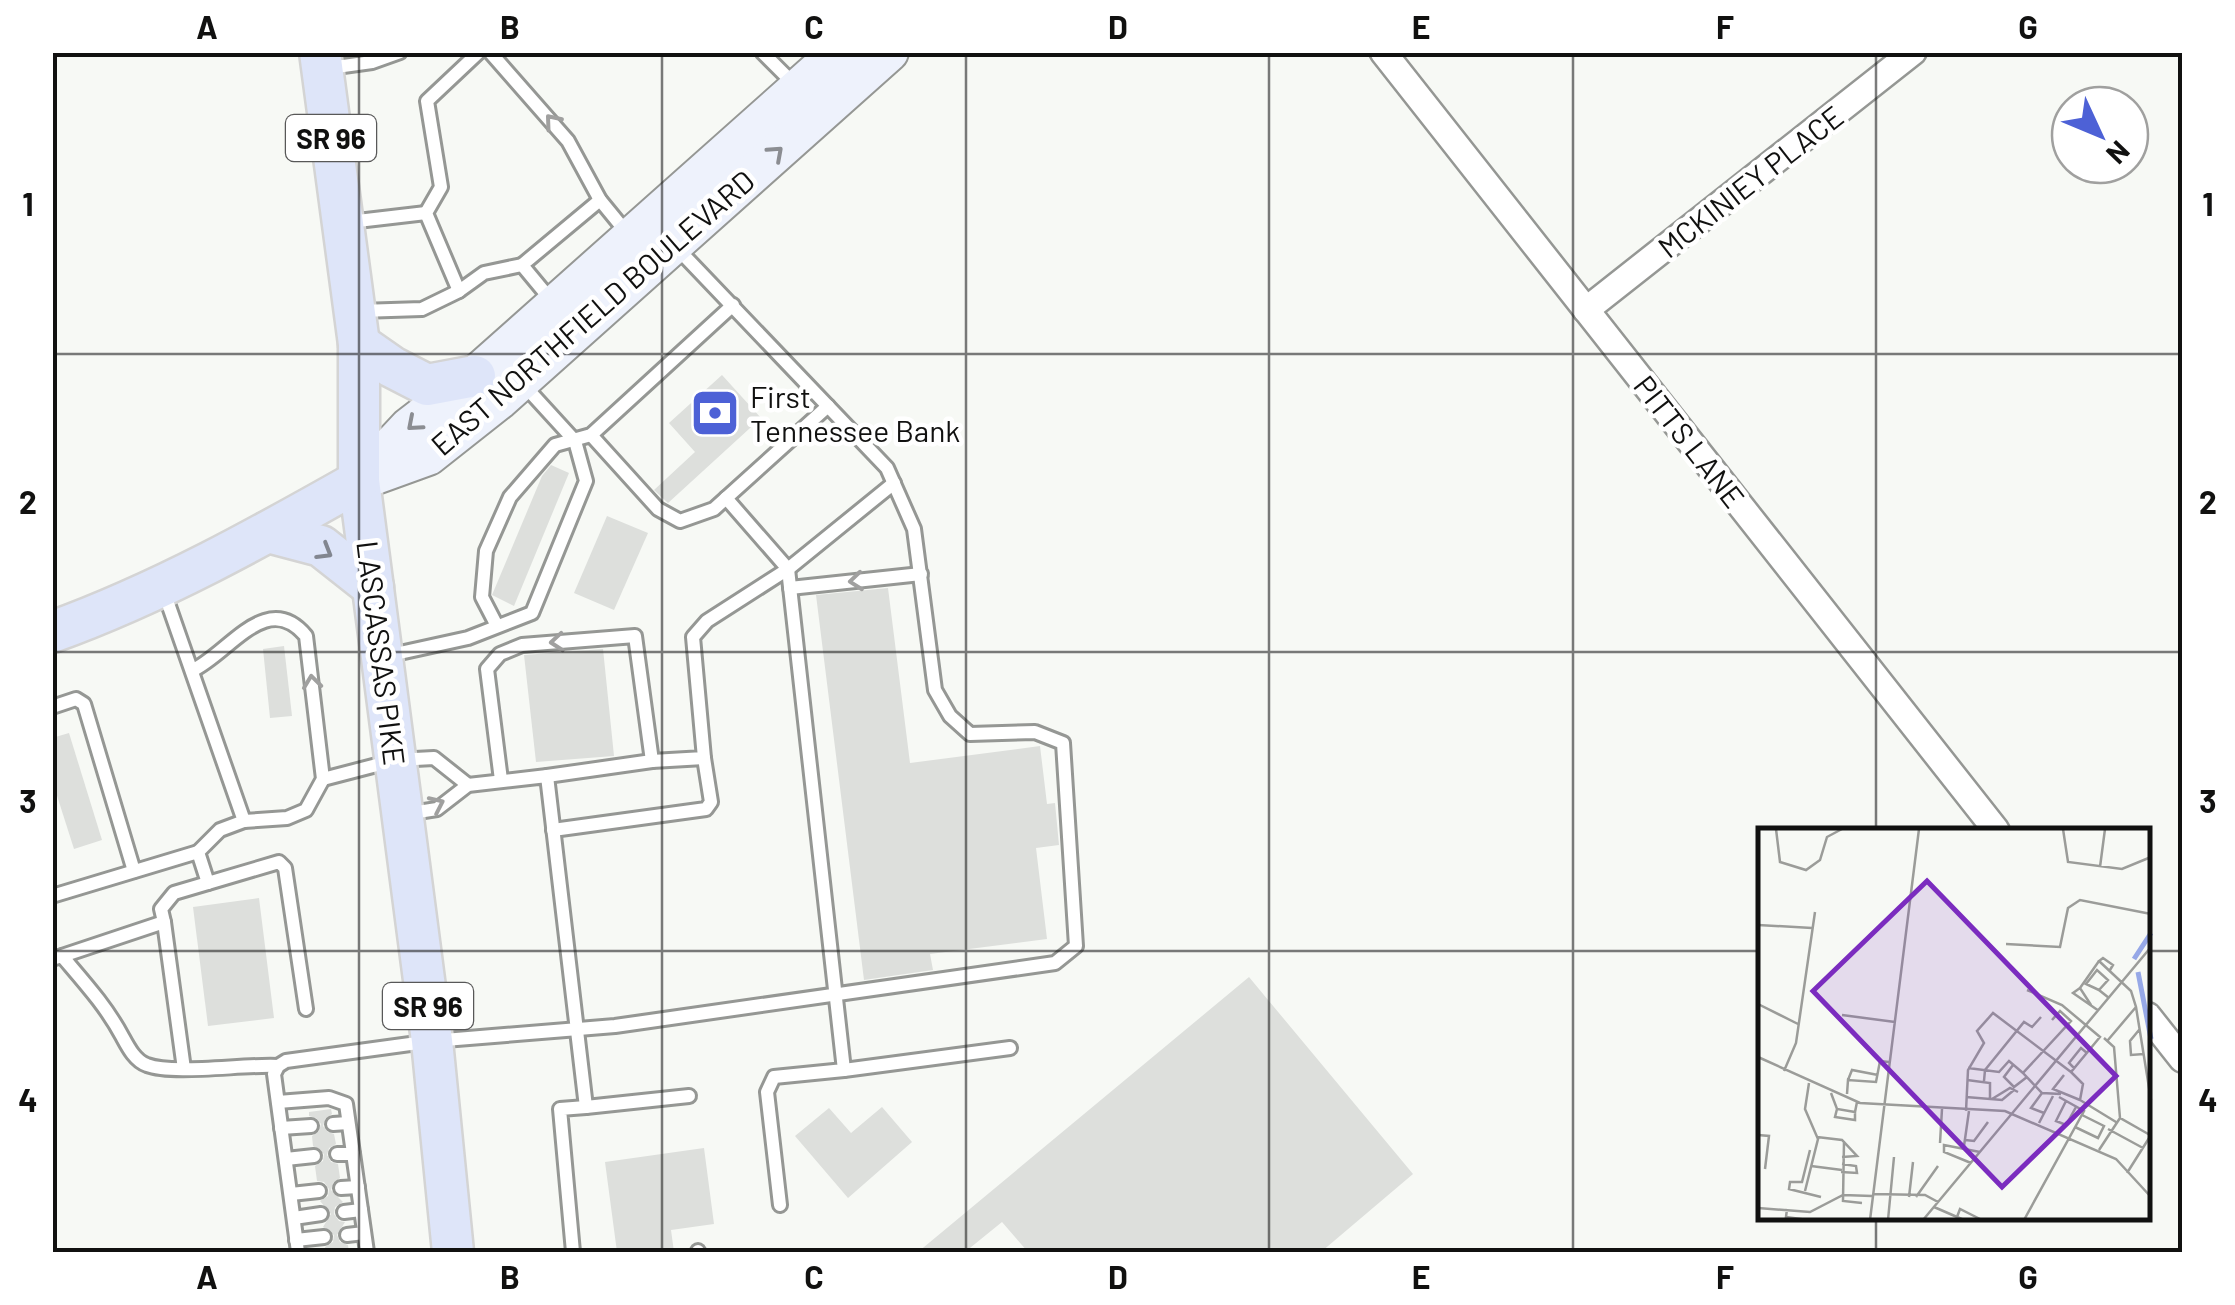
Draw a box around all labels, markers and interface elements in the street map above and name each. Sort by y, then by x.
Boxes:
text: A [196,7,218,45]
text: B [500,7,520,45]
text: C [804,7,824,45]
text: D [1108,7,1128,45]
text: E [1412,7,1430,45]
text: F [1716,7,1734,45]
text: G [2018,7,2038,45]
north arrow [2050,85,2150,185]
street label: MCKINIEY PLACE [1650,97,1850,265]
one-way arrow [546,114,564,132]
road number: SR 96 [286,115,376,161]
text: N [2100,135,2137,172]
one-way arrow [764,147,783,165]
street label: EAST NORTHFIELD BOULEVARD [423,162,761,462]
text: 1 [22,184,34,222]
text: 1 [2202,184,2214,222]
street label: PITTS LANE [1627,368,1753,514]
place label: First Tennessee Bank [750,378,960,448]
bank icon: First Tennessee Bank [689,387,741,439]
one-way arrow [407,413,426,431]
text: 2 [19,482,37,520]
text: 2 [2199,482,2217,520]
one-way arrow [314,539,332,559]
street label: LASCASSAS PIKE [350,539,414,767]
one-way arrow [847,570,863,591]
one-way arrow [548,631,564,653]
one-way arrow [302,673,323,689]
text: 3 [19,781,37,819]
text: 3 [2199,781,2217,819]
one-way arrow [427,796,445,816]
inset map [1758,828,2150,1220]
road number: SR 96 [383,983,473,1029]
text: 4 [18,1080,38,1118]
text: 4 [2198,1080,2218,1118]
text: A [196,1257,218,1295]
text: B [500,1257,520,1295]
text: C [804,1257,824,1295]
text: D [1108,1257,1128,1295]
text: E [1412,1257,1430,1295]
text: F [1716,1257,1734,1295]
text: G [2018,1257,2038,1295]

